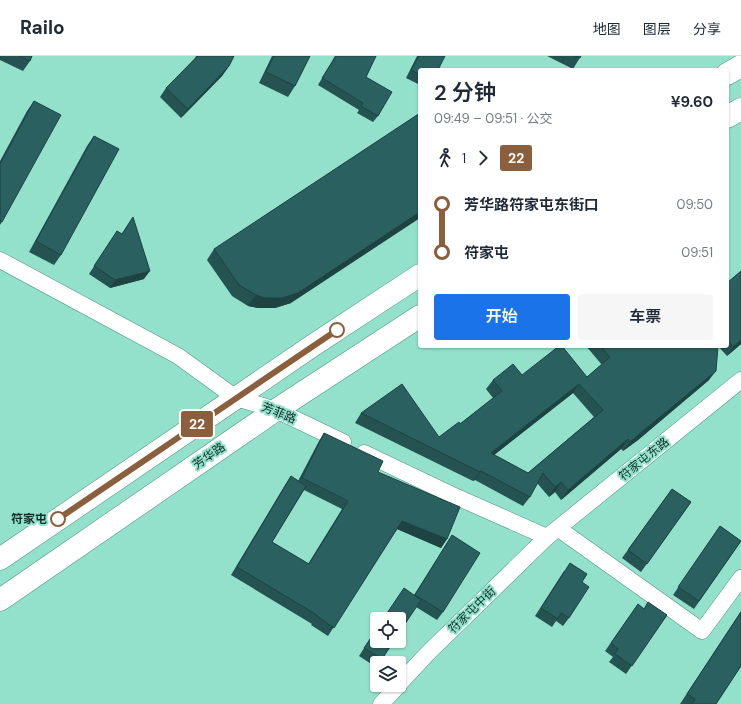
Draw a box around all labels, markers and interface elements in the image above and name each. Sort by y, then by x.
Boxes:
text: Railo [20,15,65,40]
text: 地图 [593,20,621,38]
text: 图层 [643,20,671,38]
text: 分享 [693,20,721,38]
text: 2 分钟 [434,78,496,107]
text: ¥9.60 [671,92,713,112]
text: 09:49 – 09:51 · 公交 [434,110,553,127]
icon: walk [434,147,456,169]
icon: forward [472,147,494,169]
text: 22 [508,149,524,167]
text: 1 [462,150,466,167]
text: 芳华路符家屯东街口 [464,195,599,215]
text: 09:50 [676,196,713,213]
text: 符家屯 [464,243,509,263]
text: 09:51 [681,244,713,261]
button: 开始 [434,294,570,340]
button: 车票 [578,294,713,340]
unlabelled marker [329,322,345,338]
street label: 芳菲路 [259,399,299,427]
line badge: 22 [179,411,215,437]
text: 22 [189,415,205,433]
street label: 符家屯东路 [616,434,672,484]
street label: 芳华路 [190,439,228,473]
place label: 符家屯 [11,511,47,527]
marker: 符家屯 [50,511,66,527]
street label: 符家屯中街 [445,583,499,637]
map controls [370,612,406,692]
button: locate [370,612,406,648]
button: layers [370,656,406,692]

